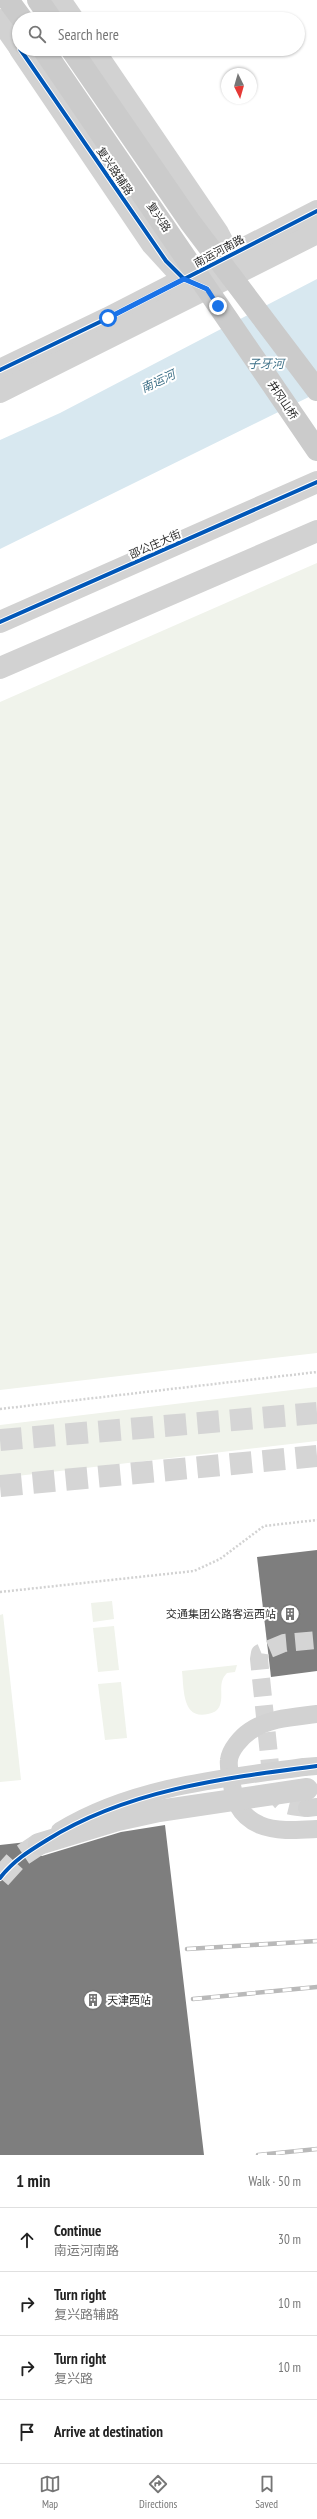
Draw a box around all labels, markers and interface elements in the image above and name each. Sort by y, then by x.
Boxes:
search box [12,12,305,56]
icon: search [26,23,48,45]
text: Search here [58,25,119,44]
north arrow [221,68,257,104]
street label: 复兴路辅路 [94,144,136,198]
street label: 复兴路 [144,199,174,235]
street label: 南运河南路 [191,232,247,270]
route end [209,297,227,315]
route start [99,309,117,327]
water label: 子牙河 [248,356,286,371]
water label: 南运河 [139,366,179,395]
street label: 井冈山桥 [265,378,301,422]
street label: 邵公庄大街 [127,526,183,562]
building icon: 交通集团公路客运西站 [279,1603,301,1625]
place label: 交通集团公路客运西站 [166,1607,276,1621]
building icon: 天津西站 [82,1989,104,2011]
place label: 天津西站 [107,1993,151,2007]
text: 1 min [16,2170,50,2192]
text: Walk · 50 m [249,2173,301,2190]
text: Continue [54,2221,101,2240]
icon: ahead [16,2229,38,2251]
text: 30 m [278,2231,301,2248]
text: 南运河南路 [54,2242,119,2259]
text: Turn right [54,2285,106,2304]
icon: right [16,2293,38,2315]
text: 10 m [278,2295,301,2312]
text: 复兴路辅路 [54,2306,119,2323]
text: Turn right [54,2349,106,2368]
icon: right [16,2357,38,2379]
text: 10 m [278,2359,301,2376]
text: 复兴路 [54,2370,93,2387]
icon: arrive [16,2421,38,2443]
text: Arrive at destination [54,2422,163,2441]
tab: Map [39,2473,61,2511]
tab: Directions [139,2473,177,2511]
tab: Saved [255,2473,278,2511]

